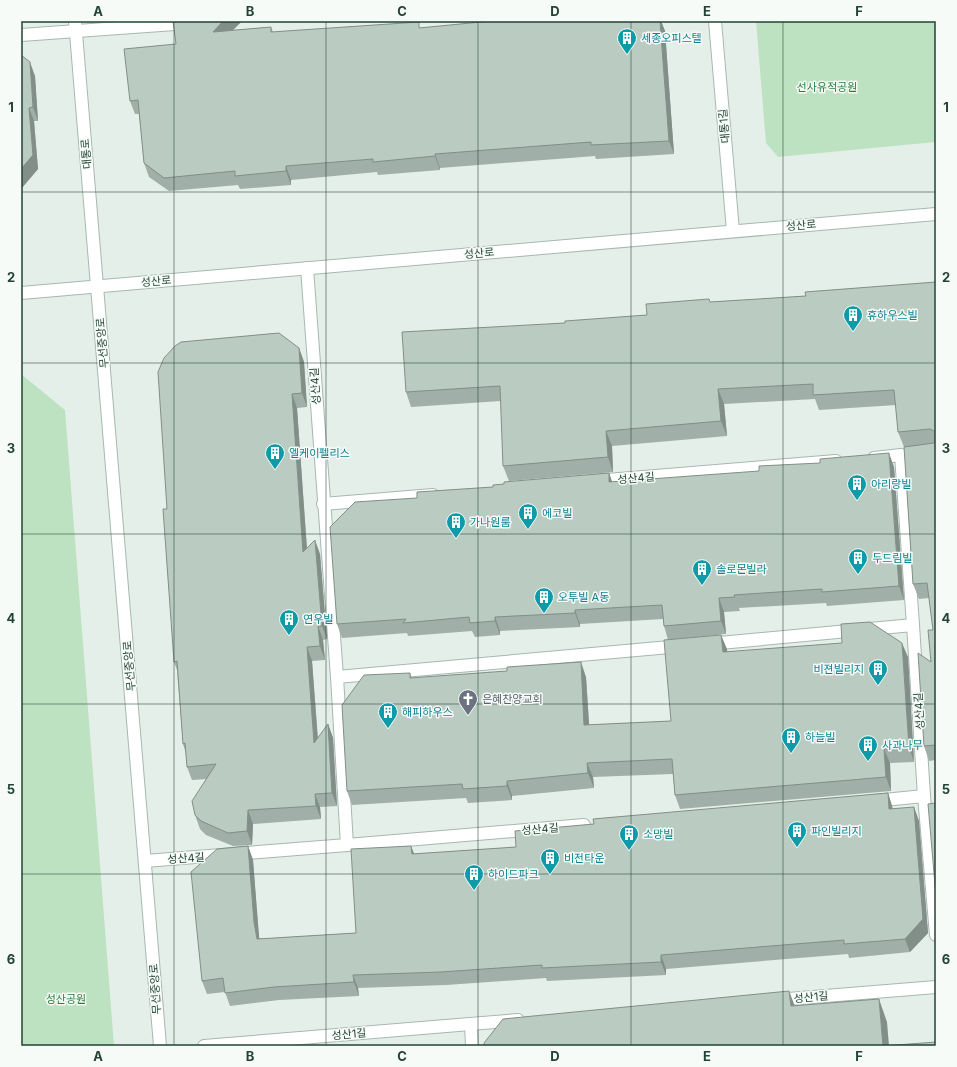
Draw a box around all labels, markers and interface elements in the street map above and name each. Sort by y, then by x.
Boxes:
text: A [93,3,103,19]
text: B [246,3,255,19]
text: C [397,3,407,19]
text: D [550,3,560,19]
text: E [703,3,711,19]
text: F [855,3,863,19]
building icon: 세종오피스텔 [616,27,638,55]
place label: 세종오피스텔 [641,31,702,45]
park label: 선사유적공원 [797,80,857,94]
text: 1 [8,99,14,115]
text: 1 [943,99,949,115]
street label: 대통1길 [716,108,732,144]
street label: 대통로 [78,138,94,170]
street label: 성산로 [785,217,817,233]
street label: 성산로 [463,245,495,261]
text: 2 [7,269,15,285]
text: 2 [942,269,950,285]
street label: 성산로 [140,273,172,289]
building icon: 휴하우스빌 [842,304,864,332]
place label: 휴하우스빌 [867,308,918,322]
street label: 무선중앙로 [93,317,111,369]
street label: 성산4길 [307,367,323,405]
text: 3 [7,440,15,456]
text: 3 [942,440,950,456]
building icon: 엘케이펠리스 [264,442,286,470]
place label: 엘케이펠리스 [289,446,350,460]
street label: 성산4길 [617,469,655,487]
building icon: 아리랑빌 [846,473,868,501]
place label: 아리랑빌 [871,477,911,491]
building icon: 에코빌 [517,502,539,530]
place label: 에코빌 [542,506,572,520]
building icon: 가나원룸 [445,511,467,539]
place label: 가나원룸 [470,515,510,529]
building icon: 두드림빌 [847,547,869,575]
place label: 두드림빌 [872,551,912,565]
building icon: 솔로몬빌라 [691,558,713,586]
place label: 솔로몬빌라 [716,562,767,576]
building icon: 오투빌 A동 [533,586,555,614]
place label: 오투빌 A동 [558,590,609,604]
building icon: 연우빌 [278,608,300,636]
text: 4 [7,610,16,626]
text: 4 [942,610,951,626]
place label: 연우빌 [303,612,333,626]
street label: 무선중앙로 [120,640,138,692]
building icon: 비젼빌리지 [867,658,889,686]
place label: 비젼빌리지 [813,662,864,676]
church icon: 은혜찬양교회 [457,688,479,716]
place label: 은혜찬양교회 [482,692,543,706]
street label: 성산4길 [911,692,927,730]
building icon: 해피하우스 [377,701,399,729]
place label: 해피하우스 [402,705,453,719]
building icon: 하늘빌 [780,726,802,754]
place label: 하늘빌 [805,730,835,744]
building icon: 사과나무 [857,734,879,762]
place label: 사과나무 [882,738,922,752]
text: 5 [7,781,15,797]
text: 5 [942,781,950,797]
street label: 성산4길 [521,820,559,838]
building icon: 파인빌리지 [786,820,808,848]
building icon: 소망빌 [618,823,640,851]
place label: 파인빌리지 [811,824,862,838]
place label: 소망빌 [643,827,673,841]
building icon: 비전타운 [539,847,561,875]
street label: 성산4길 [167,850,205,866]
place label: 비전타운 [564,851,604,865]
building icon: 하이드파크 [463,863,485,891]
place label: 하이드파크 [488,867,539,881]
text: 6 [7,951,15,967]
text: 6 [942,951,950,967]
street label: 무선중앙로 [146,963,164,1015]
street label: 성산1길 [793,989,829,1005]
park label: 성산공원 [46,992,86,1006]
street label: 성산1길 [331,1026,367,1042]
text: A [93,1048,103,1064]
text: B [246,1048,255,1064]
text: C [397,1048,407,1064]
text: D [550,1048,560,1064]
text: E [703,1048,711,1064]
text: F [855,1048,863,1064]

